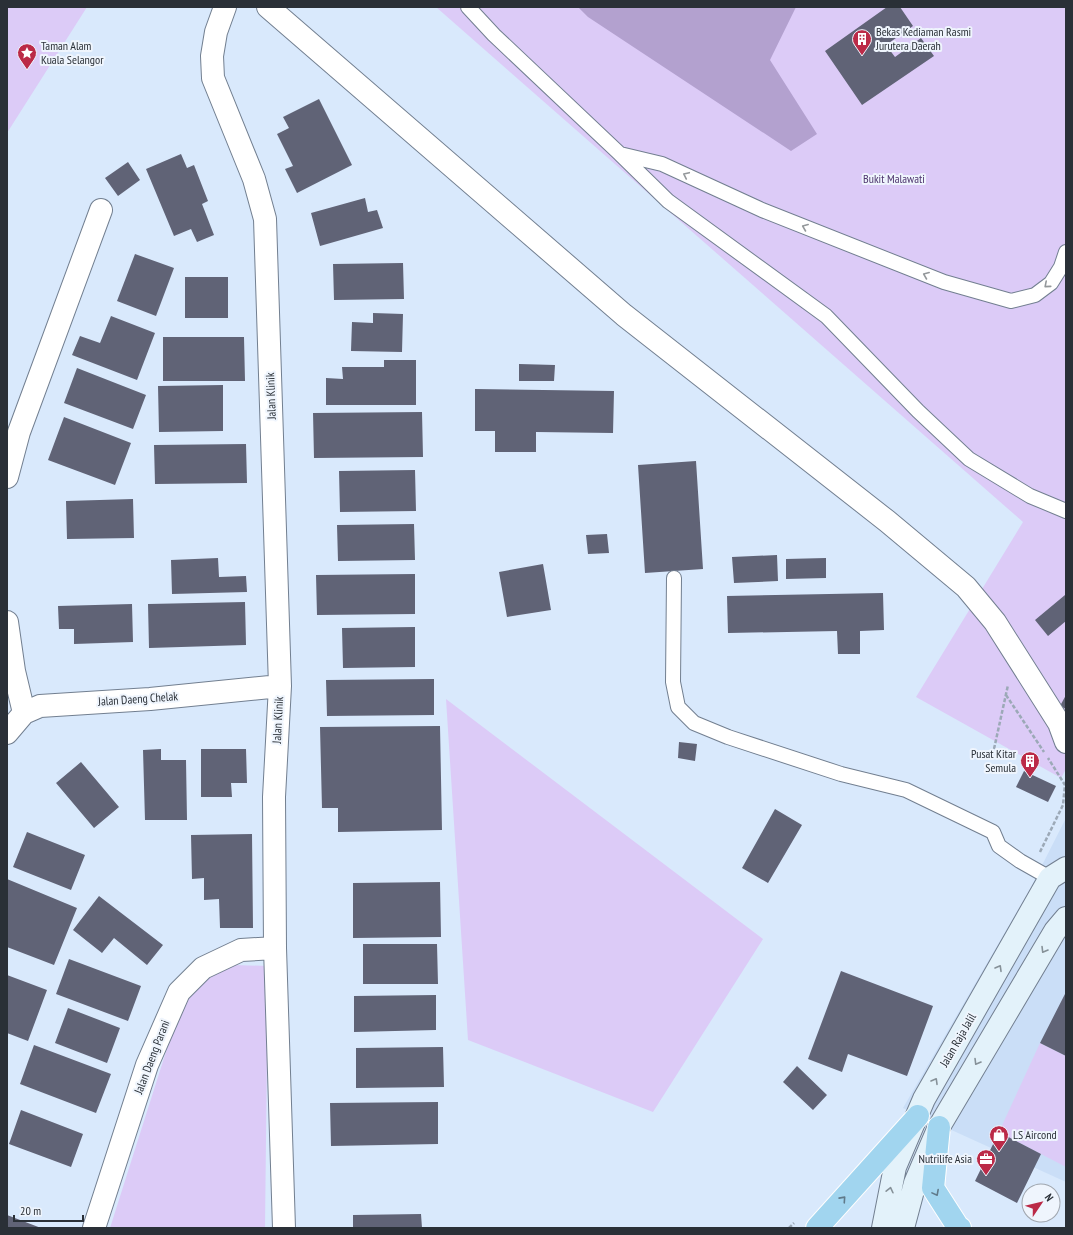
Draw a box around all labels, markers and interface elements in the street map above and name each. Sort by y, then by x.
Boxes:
place label: Bekas Kediaman Rasmi Jurutera Daerah [875,24,971,53]
building icon: Bekas Kediaman Rasmi Jurutera Daerah [851,28,873,56]
place label: Taman Alam Kuala Selangor [41,38,104,67]
place icon: Taman Alam Kuala Selangor [16,42,38,70]
park label: Bukit Malawati [863,171,925,186]
one-way arrow [683,172,691,180]
one-way arrow [802,224,809,232]
one-way arrow [923,271,930,279]
one-way arrow [1045,280,1052,287]
street label: Jalan Klinik [262,372,279,421]
street label: Jalan Daeng Chelak [96,688,179,709]
street label: Jalan Klinik [269,696,286,745]
place label: Pusat Kitar Semula [971,746,1017,775]
building icon: Pusat Kitar Semula [1019,750,1041,778]
one-way arrow [1041,946,1048,953]
one-way arrow [994,965,1001,972]
street label: Jalan Raja Jalil [936,1010,979,1070]
street label: Jalan Daeng Parani [130,1018,173,1097]
one-way arrow [975,1058,982,1065]
one-way arrow [930,1078,937,1085]
shop icon: LS Aircond [988,1124,1010,1152]
place label: LS Aircond [1013,1127,1057,1142]
office icon: Nutrilife Asia [975,1148,997,1176]
place label: Nutrilife Asia [918,1151,972,1166]
north arrow [1021,1183,1061,1223]
one-way arrow [886,1187,894,1193]
one-way arrow [931,1189,939,1196]
text: N [1042,1191,1057,1204]
one-way arrow [838,1196,846,1204]
scale bar [14,1197,83,1223]
text: 20 m [20,1203,41,1218]

